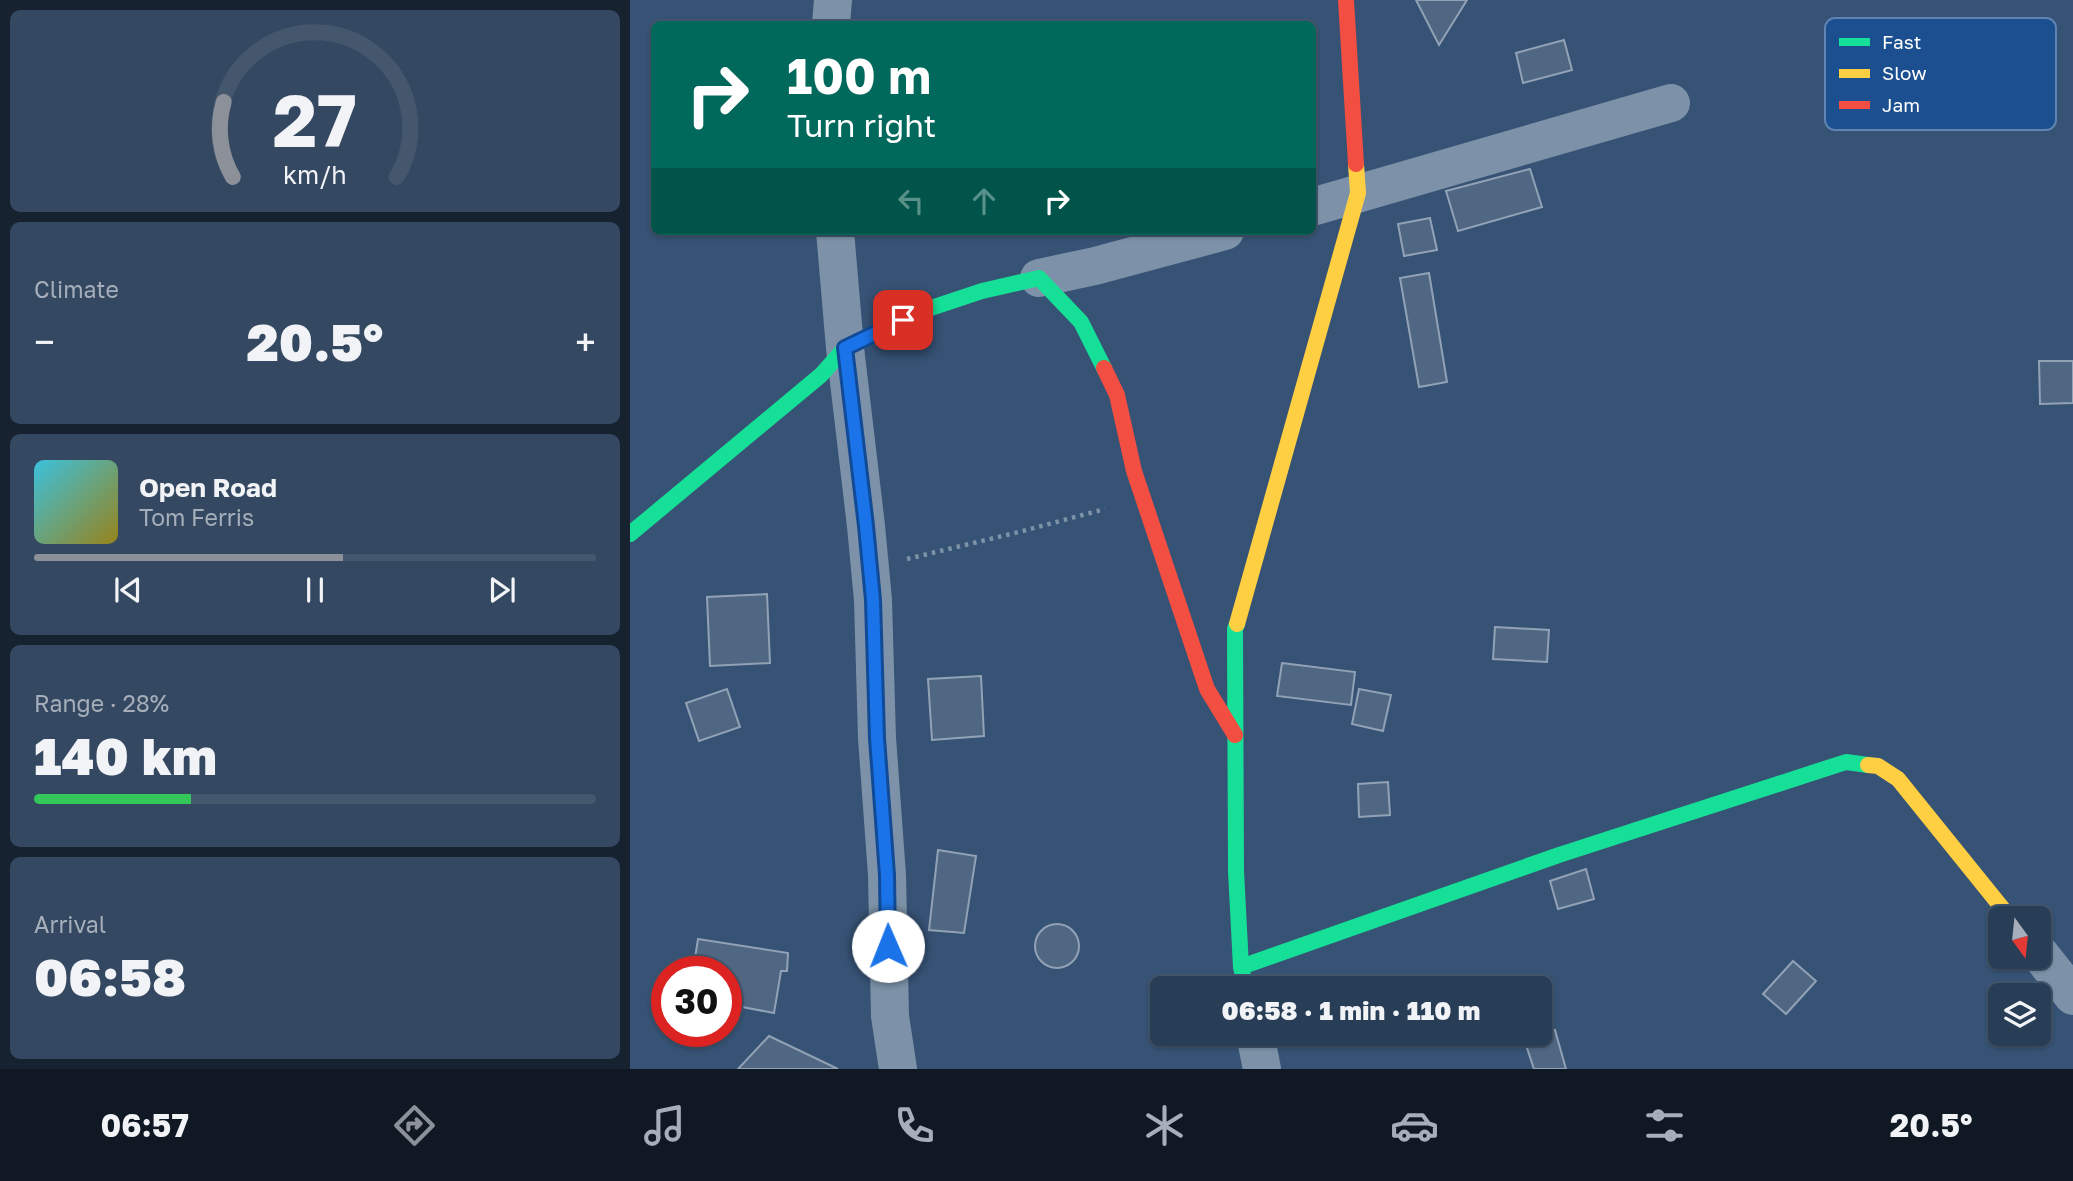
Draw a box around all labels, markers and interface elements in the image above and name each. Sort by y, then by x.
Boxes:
legend [1825,18,2056,130]
text: Fast [1882,30,1921,53]
text: 100 m [787,46,931,105]
icon: right [672,49,763,140]
text: Slow [1882,61,1927,84]
text: 27 [273,76,357,163]
text: Jam [1882,93,1920,116]
text: Turn right [787,106,936,144]
text: km/h [283,159,347,190]
icon: left [892,182,930,220]
icon: ahead [965,182,1003,220]
icon: right [1038,182,1076,220]
text: Climate [34,275,119,303]
pin [873,290,933,350]
icon: arrive [884,301,922,339]
text: 20.5° [247,310,383,372]
text: − [34,319,55,364]
text: + [575,319,596,364]
text: Open Road [139,472,277,503]
text: Tom Ferris [139,503,254,531]
icon: previous [109,571,147,609]
icon: pause [296,571,334,609]
icon: next [483,571,521,609]
text: Range · 28% [34,689,169,717]
text: 140 km [34,724,217,786]
north arrow [1988,906,2051,970]
map controls [1988,906,2051,1046]
position arrow [851,909,925,983]
text: Arrival [34,910,106,938]
text: 06:58 [34,945,186,1007]
speed limit sign: 30 [651,956,742,1047]
button: layers [1988,983,2051,1046]
text: 06:58 · 1 min · 110 m [1222,995,1481,1026]
icon: directions [390,1101,439,1150]
icon: music [640,1101,689,1150]
icon: phone [890,1101,939,1150]
icon: climate [1140,1101,1189,1150]
icon: car [1390,1101,1439,1150]
icon: filters [1640,1101,1689,1150]
text: 06:57 [101,1106,189,1144]
text: 20.5° [1890,1106,1972,1144]

